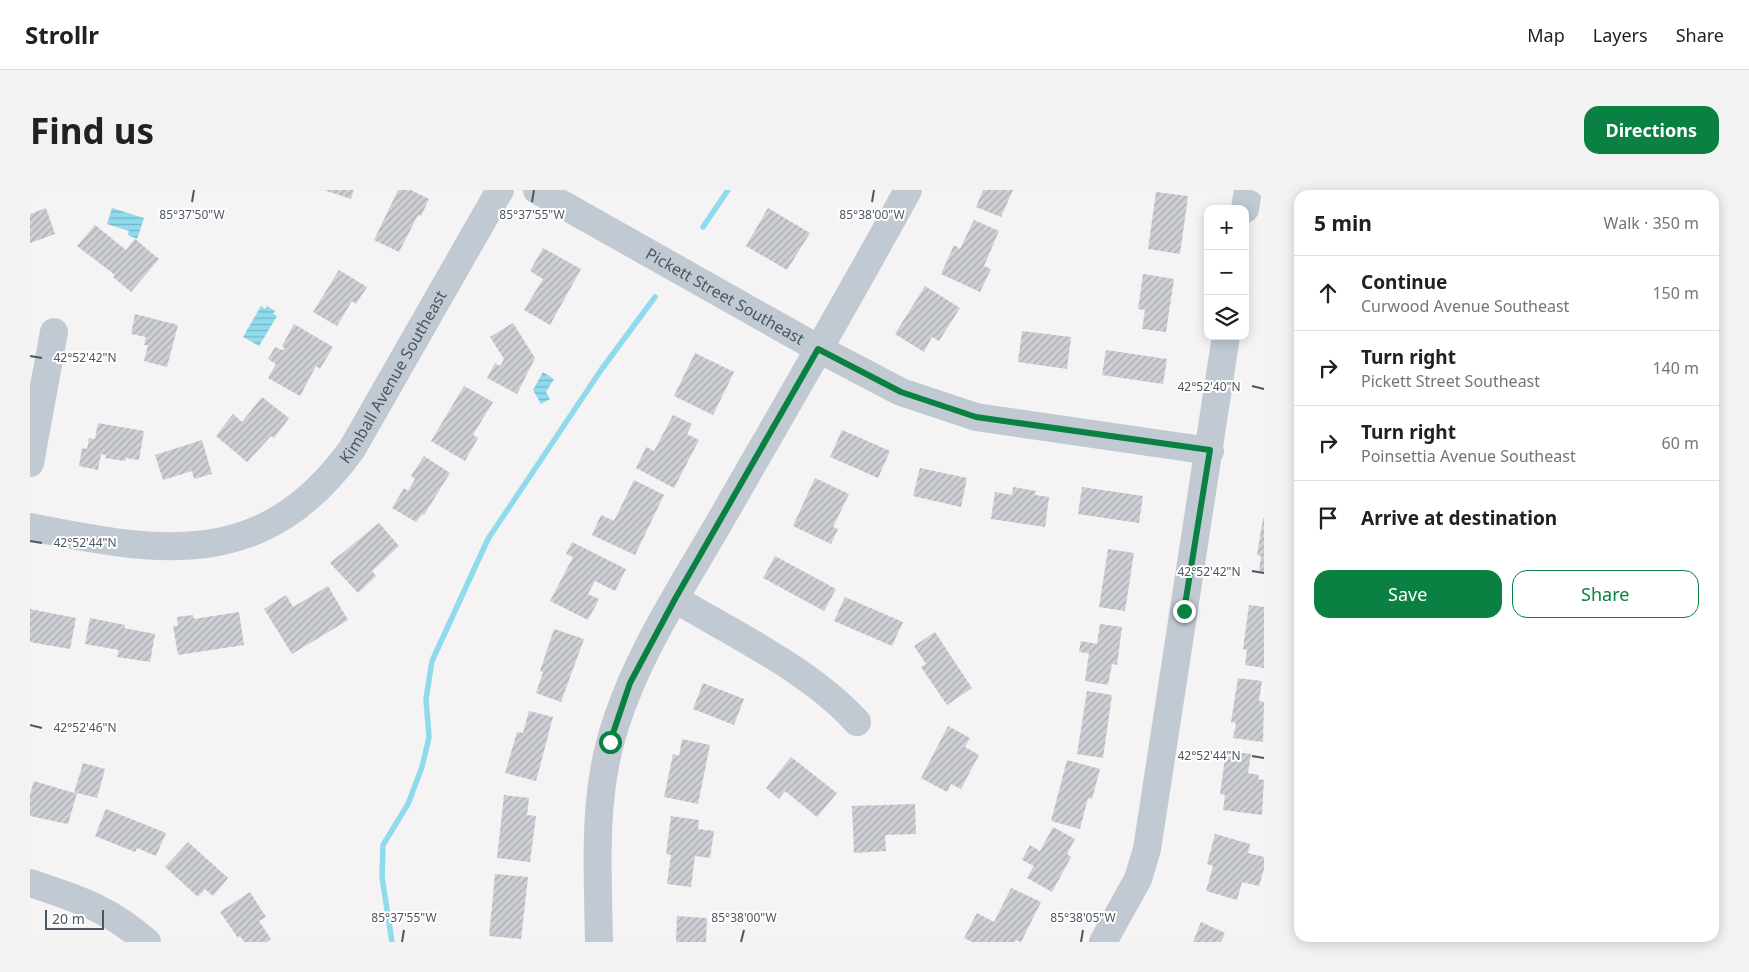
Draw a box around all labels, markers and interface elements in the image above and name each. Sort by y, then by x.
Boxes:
text: Strollr [25,18,99,51]
text: Map [1527,23,1565,47]
text: Layers [1593,23,1648,47]
text: Share [1676,23,1724,47]
button: Directions [1584,106,1719,154]
text: Find us [30,107,154,154]
map controls [1204,205,1249,340]
button: + [1204,205,1249,250]
text: 85°37'50"W [159,206,225,223]
text: 85°37'55"W [499,206,565,223]
text: 85°38'00"W [839,206,905,223]
text: 5 min [1314,209,1372,237]
text: Walk · 350 m [1604,212,1699,234]
street label: Pickett Street Southeast [642,242,809,350]
button: − [1204,250,1249,295]
text: Continue [1361,269,1447,295]
icon: ahead [1314,279,1342,307]
text: 150 m [1652,282,1699,304]
street label: Kimball Avenue Southeast [334,286,451,468]
button: layers [1204,295,1249,340]
text: Curwood Avenue Southeast [1361,295,1569,317]
text: Turn right [1361,344,1456,370]
text: 42°52'42"N [53,349,117,366]
icon: right [1314,354,1342,382]
text: 140 m [1652,357,1699,379]
text: Pickett Street Southeast [1361,370,1540,392]
text: 42°52'40"N [1177,378,1241,395]
text: Turn right [1361,419,1456,445]
icon: right [1314,429,1342,457]
text: 60 m [1662,432,1699,454]
text: Poinsettia Avenue Southeast [1361,445,1576,467]
icon: arrive [1314,504,1342,532]
text: Arrive at destination [1361,505,1557,531]
text: 42°52'44"N [53,534,117,551]
text: 42°52'42"N [1177,563,1241,580]
button: Save [1314,570,1502,618]
button: Share [1512,570,1699,618]
route end [1173,600,1196,623]
text: 42°52'46"N [53,719,117,736]
route start [599,731,622,754]
text: 42°52'44"N [1177,747,1241,764]
scale bar [45,907,104,930]
text: 20 m [52,909,85,928]
text: 85°37'55"W [371,909,437,926]
text: 85°38'00"W [711,909,777,926]
text: 85°38'05"W [1050,909,1116,926]

